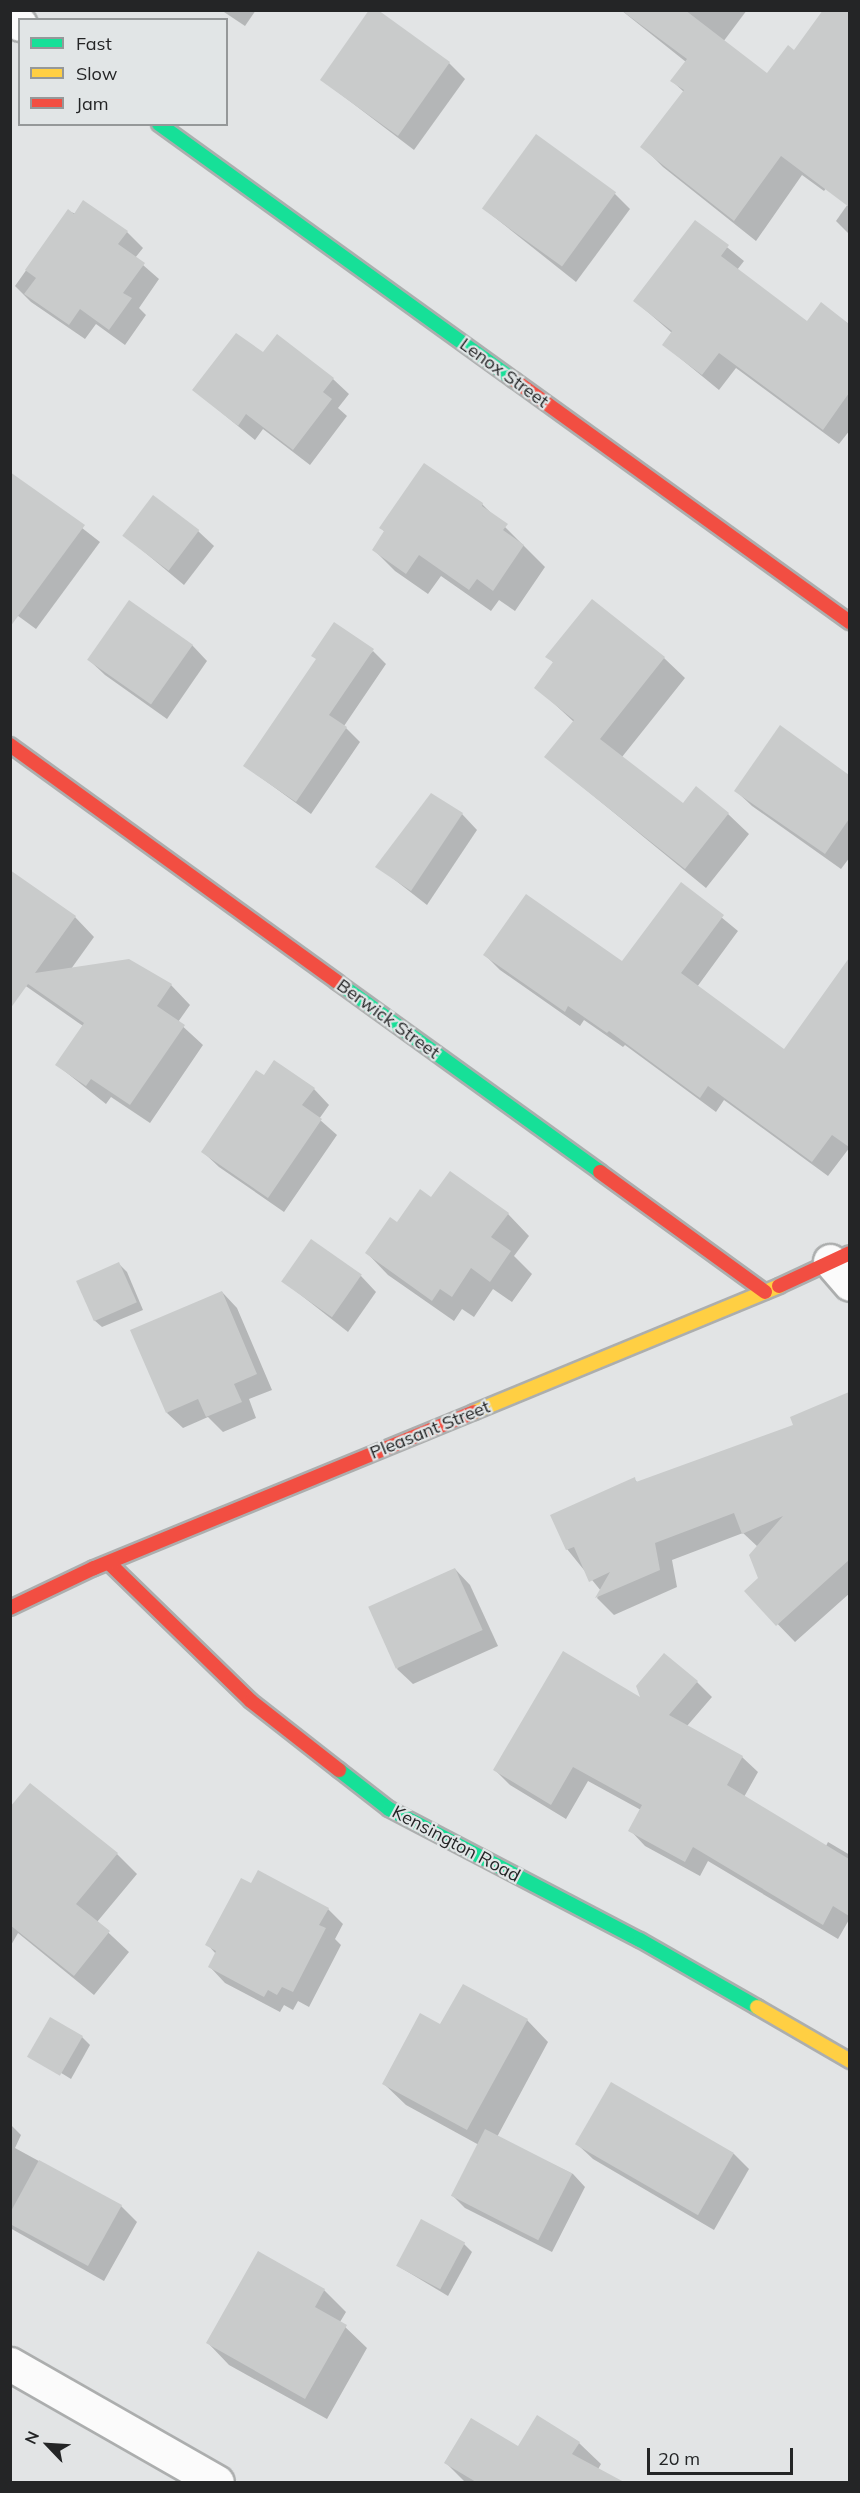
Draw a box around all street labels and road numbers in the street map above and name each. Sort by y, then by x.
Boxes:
street label: Lenox Street [455,334,553,412]
street label: Berwick Street [332,974,444,1064]
street label: Pleasant Street [367,1396,493,1464]
street label: Kensington Road [388,1801,524,1887]

